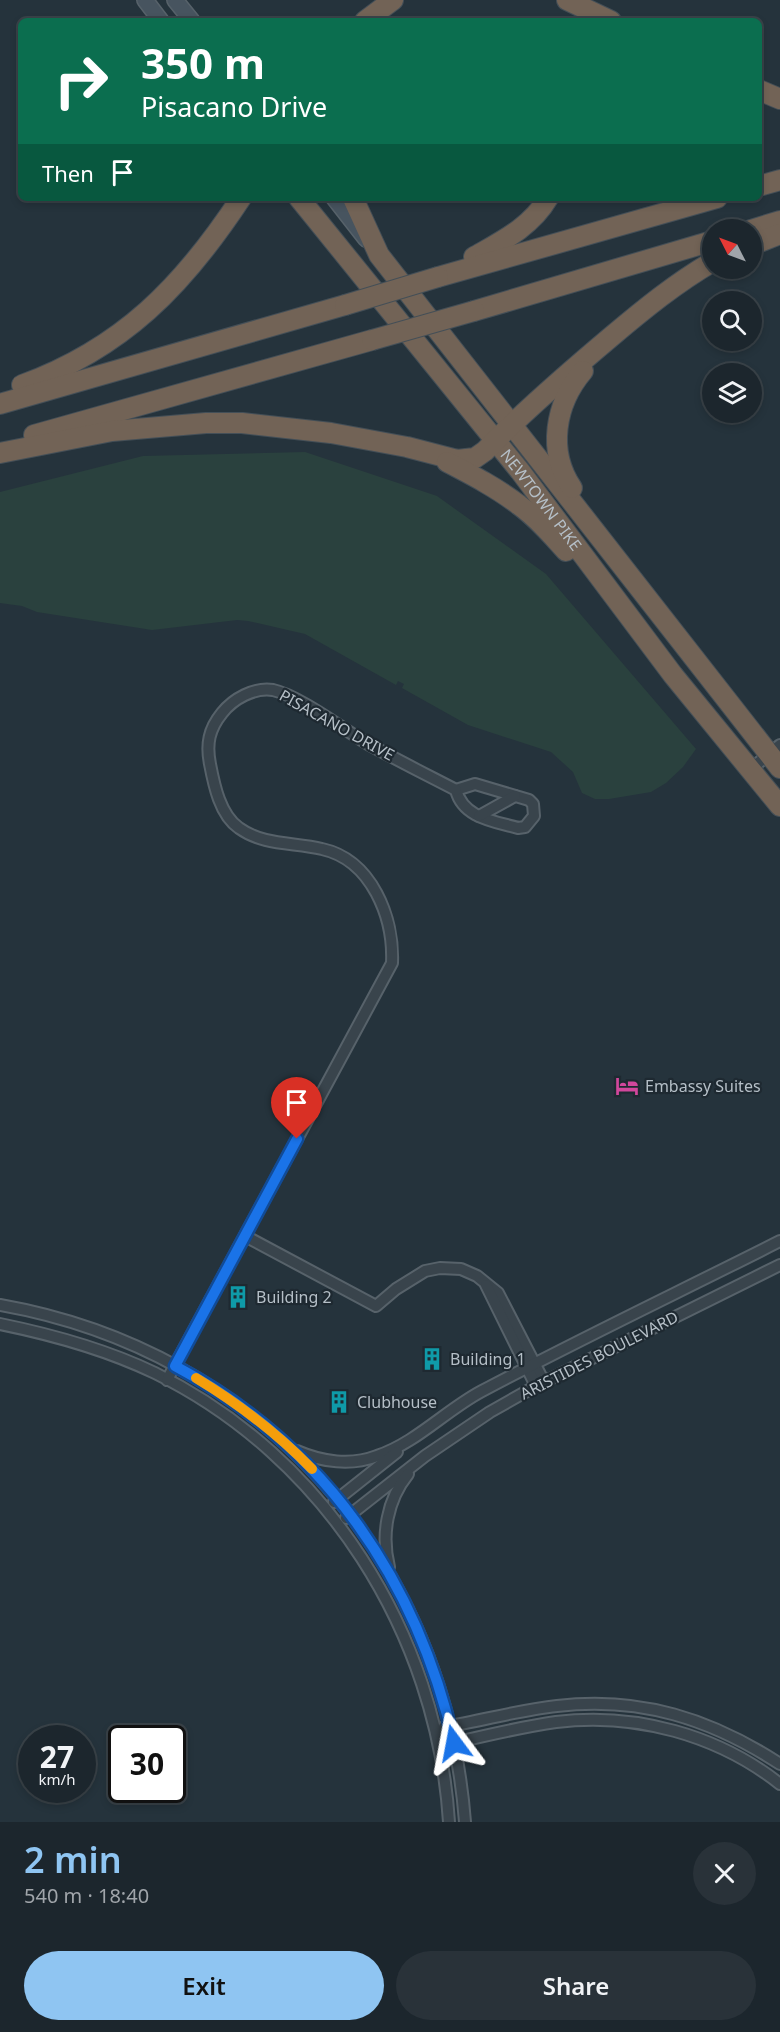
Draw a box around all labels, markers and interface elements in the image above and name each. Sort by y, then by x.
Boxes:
text: 350 m [141,34,265,91]
icon: right [42,42,120,120]
text: Pisacano Drive [141,88,327,125]
icon: arrive [106,156,139,189]
text: Then [42,158,94,188]
north arrow [702,219,762,279]
map controls [702,219,762,423]
button: search [702,291,762,351]
button: layers [702,363,762,423]
street label: NEWTOWN PIKE [496,444,587,555]
street label: PISACANO DRIVE [275,684,399,766]
hotel icon: Embassy Suites [614,1073,640,1099]
place label: Embassy Suites [645,1075,761,1097]
pin [271,1077,322,1139]
icon: arrive [280,1086,313,1119]
building icon: Building 2 [225,1284,251,1310]
place label: Building 2 [256,1286,332,1308]
street label: ARISTIDES BOULEVARD [516,1305,682,1405]
building icon: Building 1 [419,1346,445,1372]
place label: Building 1 [450,1348,526,1370]
building icon: Clubhouse [326,1389,352,1415]
place label: Clubhouse [357,1391,437,1413]
position arrow [422,1711,486,1775]
speed limit sign: 30 [108,1725,186,1803]
text: 27 [40,1736,74,1777]
text: km/h [39,1769,75,1789]
text: 2 min [24,1835,122,1884]
button: close [693,1842,756,1905]
text: 540 m · 18:40 [24,1882,149,1909]
button: Exit [24,1951,384,2020]
button: Share [396,1951,756,2020]

